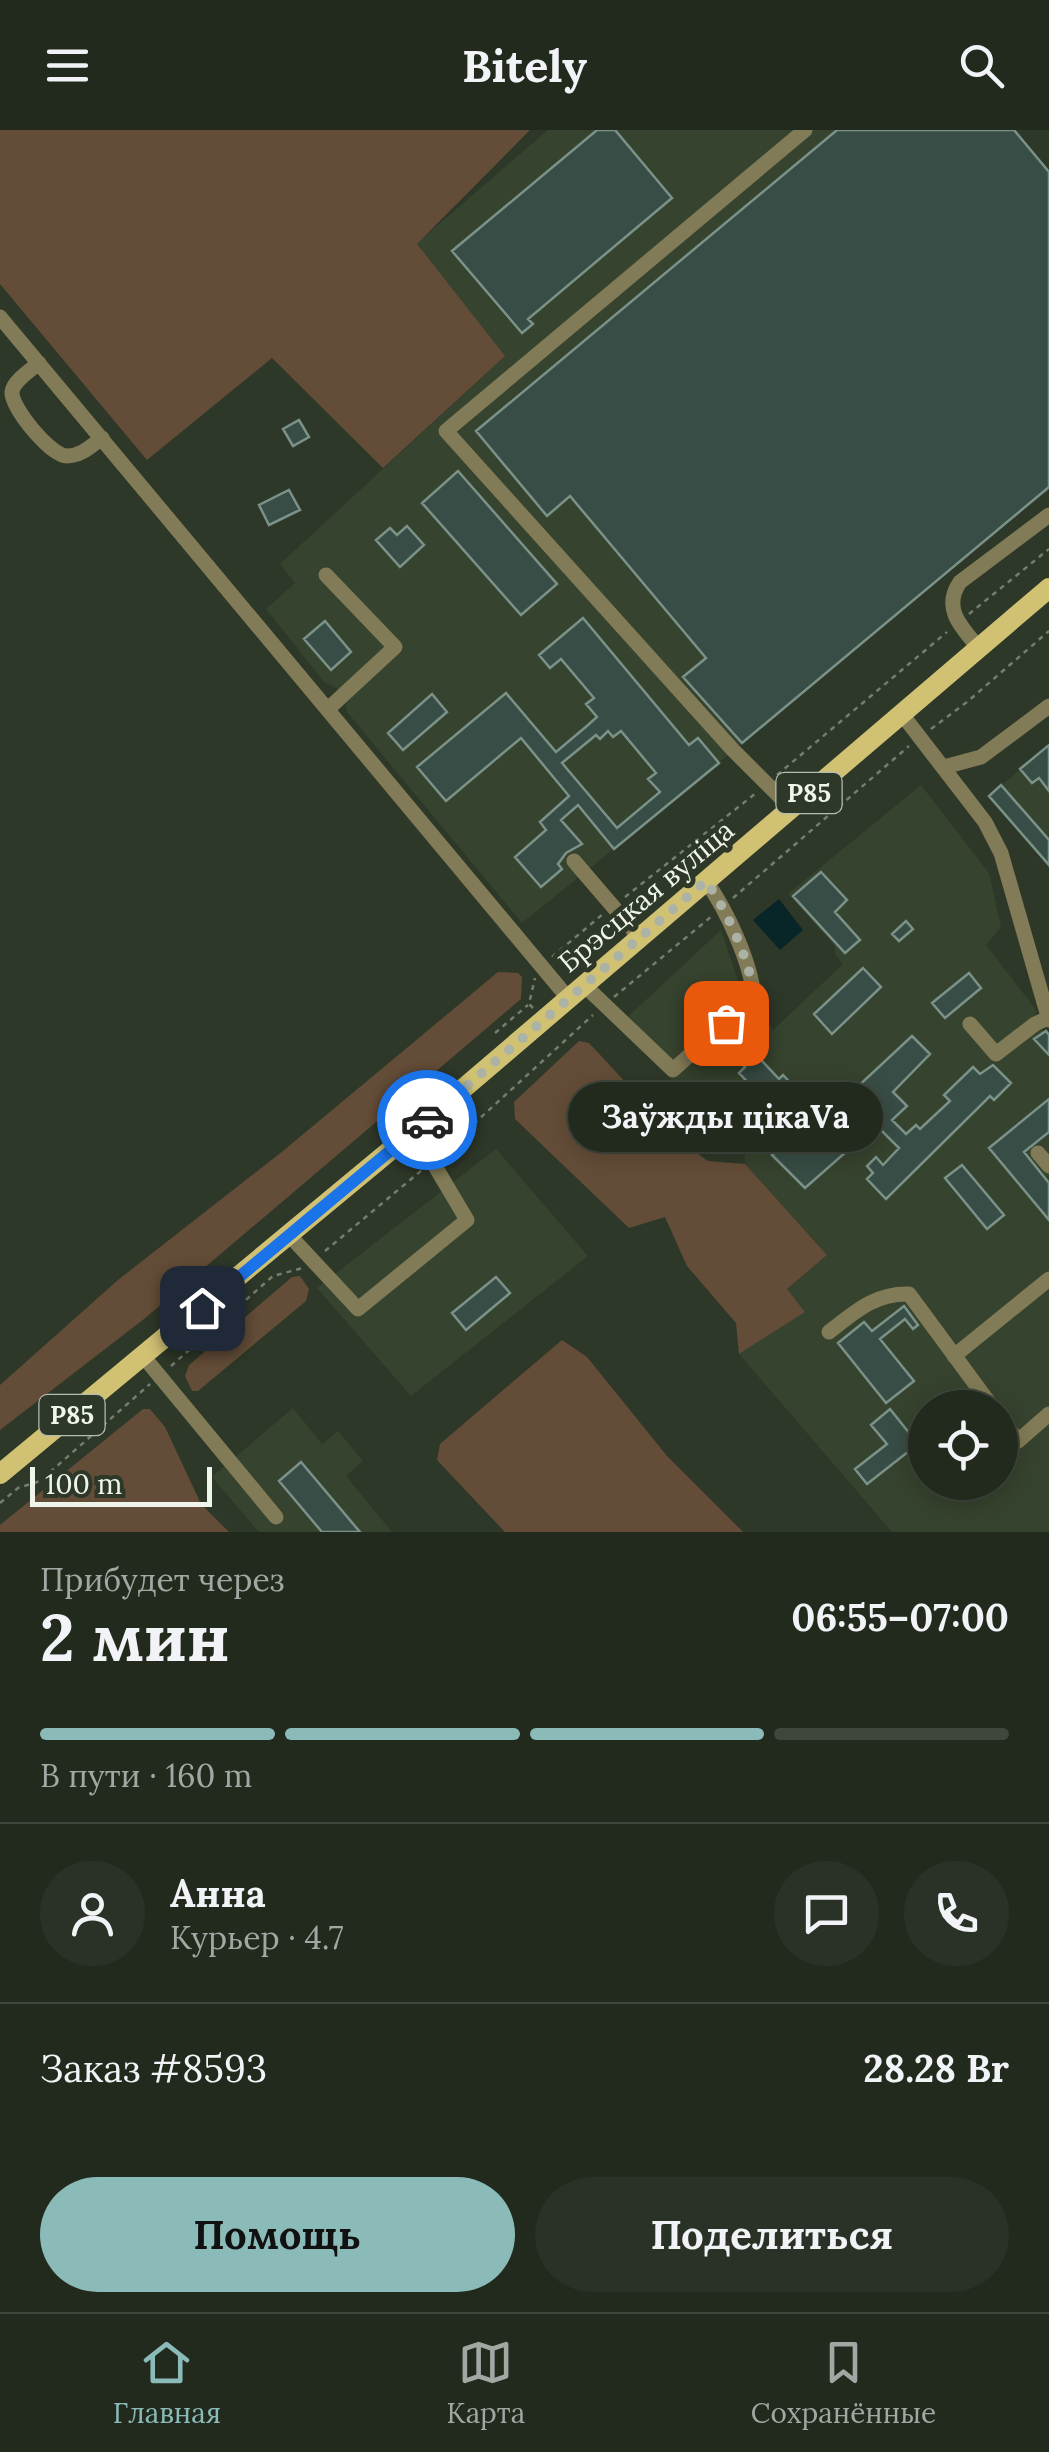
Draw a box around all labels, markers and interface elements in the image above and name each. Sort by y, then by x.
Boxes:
text: Bitely [462,37,587,94]
icon: menu [40,38,95,93]
icon: search [954,38,1009,93]
road number: Р85 [776,773,842,813]
street label: Брэсцкая вуліца [551,812,741,980]
pin [684,981,769,1066]
icon: bag [699,996,754,1051]
courier [377,1070,477,1170]
callout: Заўжды цікаVа [568,1083,884,1153]
icon: car [400,1093,455,1148]
text: Заўжды цікаVа [601,1096,850,1137]
pin [160,1266,245,1351]
icon: home [175,1281,230,1336]
map controls [908,1390,1018,1500]
button: locate [908,1390,1018,1500]
road number: Р85 [40,1395,104,1435]
scale bar [30,1462,212,1506]
text: 100 m [45,1466,122,1502]
text: Прибудет через [40,1559,284,1600]
text: 06:55–07:00 [791,1593,1009,1641]
text: 2 мин [40,1596,230,1679]
text: В пути · 160 m [40,1755,252,1796]
button: person [40,1861,145,1966]
button: chat [774,1861,879,1966]
button: phone [904,1861,1009,1966]
text: Анна [170,1869,266,1917]
text: Курьер · 4.7 [170,1917,343,1958]
text: Заказ #8593 [40,2044,267,2092]
text: 28.28 Br [863,2044,1009,2092]
button: Помощь [40,2177,515,2292]
button: Поделиться [535,2177,1009,2292]
tab: Главная [113,2335,221,2431]
tab: Карта [447,2335,525,2431]
tab: Сохранённые [751,2335,936,2431]

